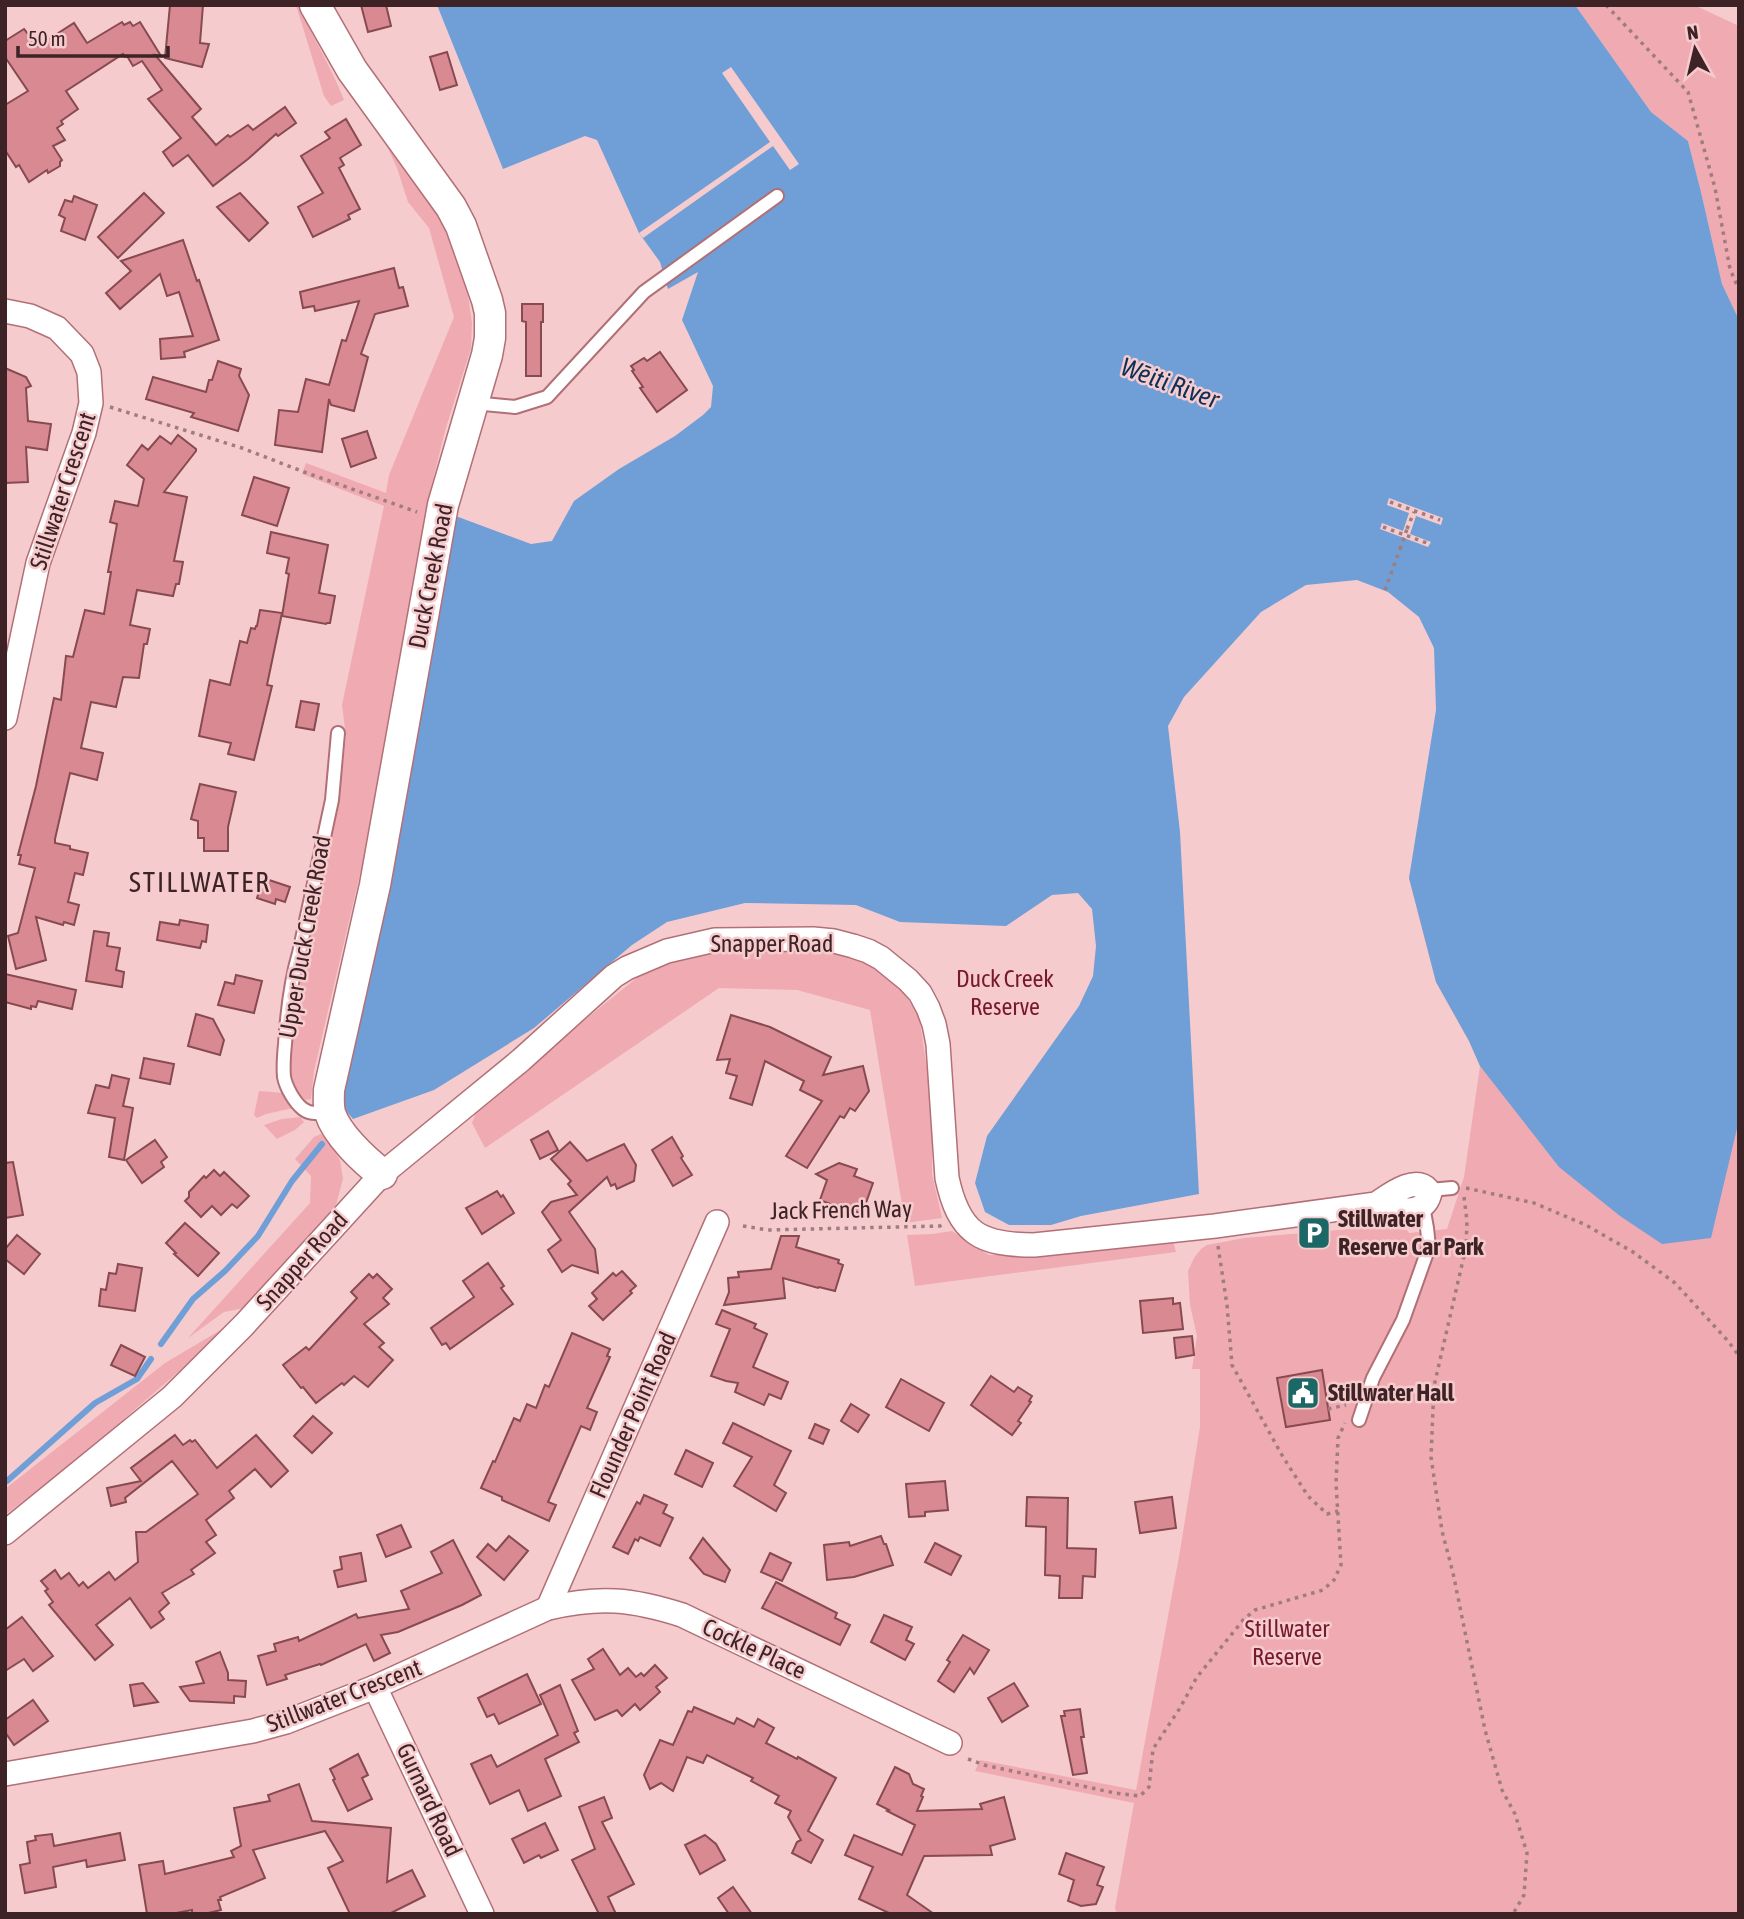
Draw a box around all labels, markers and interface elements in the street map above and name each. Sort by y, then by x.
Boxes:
scale bar [18,14,168,58]
north arrow [1660,14,1730,84]
text: N [1686,20,1700,44]
text: 50 m [28,26,66,50]
water label: Wēiti River [1117,351,1224,415]
street label: Stillwater Crescent [24,409,101,573]
street label: Duck Creek Road [403,501,458,651]
street label: Upper Duck Creek Road [273,834,336,1040]
district label: STILLWATER [129,866,271,898]
street label: Snapper Road [711,930,833,957]
park label: Duck Creek Reserve [956,965,1054,1020]
street label: Jack French Way [770,1195,912,1224]
place label: Stillwater Reserve Car Park [1338,1205,1484,1260]
street label: Snapper Road [251,1206,353,1315]
parking icon: Stillwater Reserve Car Park [1295,1214,1333,1252]
street label: Flounder Point Road [584,1328,681,1502]
public building icon: Stillwater Hall [1284,1374,1322,1412]
place label: Stillwater Hall [1328,1379,1455,1406]
street label: Cockle Place [698,1613,810,1684]
park label: Stillwater Reserve [1245,1615,1330,1670]
street label: Stillwater Crescent [263,1654,425,1737]
street label: Gurnard Road [391,1739,467,1861]

